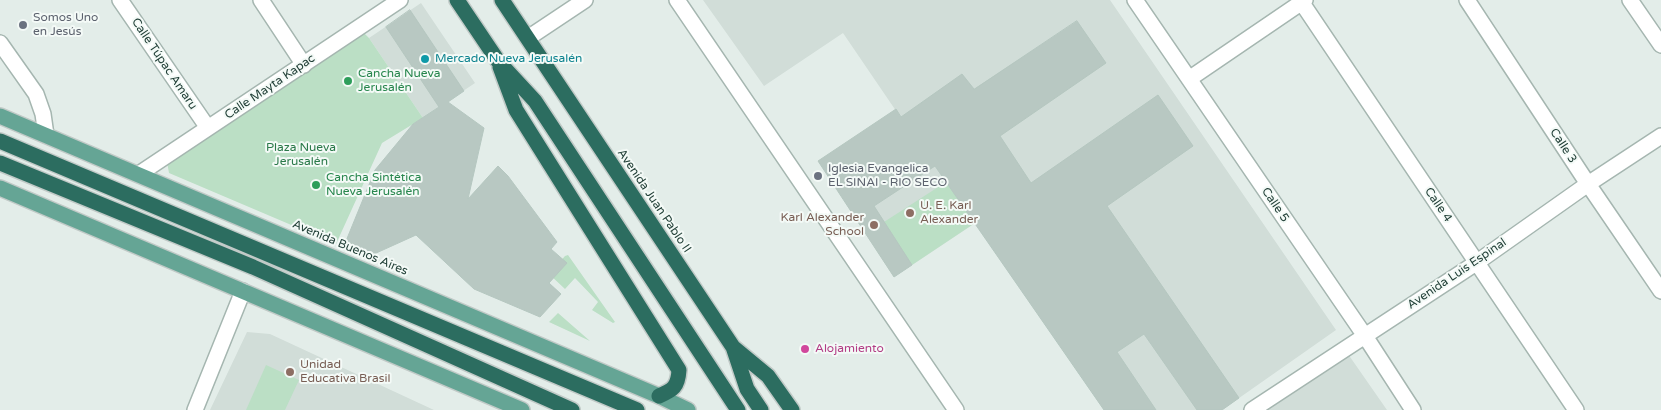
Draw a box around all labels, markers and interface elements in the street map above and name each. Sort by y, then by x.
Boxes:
place label: Somos Uno en Jesús [33,11,98,39]
street label: Calle Túpac Amaru [128,16,200,112]
marker: Somos Uno en Jesús [17,19,29,31]
street label: Calle Mayta Kapac [222,51,318,123]
place label: Mercado Nueva Jerusalén [435,52,582,66]
marker: Mercado Nueva Jerusalén [419,53,431,65]
place label: Cancha Nueva Jerusalén [358,67,441,95]
marker: Cancha Nueva Jerusalén [342,75,354,87]
street label: Calle 3 [1546,126,1580,166]
park label: Plaza Nueva Jerusalén [266,141,336,169]
street label: Avenida Juan Pablo II [614,147,694,255]
place label: Iglesia Evangelica EL SINAI - RIO SECO [828,162,947,190]
marker: Iglesia Evangelica EL SINAI - RIO SECO [812,170,824,182]
place label: Cancha Sintética Nueva Jerusalén [326,171,421,199]
marker: Cancha Sintética Nueva Jerusalén [310,179,322,191]
street label: Calle 5 [1258,185,1292,225]
street label: Calle 4 [1421,185,1455,225]
place label: U. E. Karl Alexander [920,199,978,227]
marker: U. E. Karl Alexander [904,207,916,219]
place label: Karl Alexander School [780,211,864,239]
street label: Avenida Buenos Aires [290,217,410,279]
marker: Karl Alexander School [868,219,880,231]
street label: Avenida Luis Espinal [1405,235,1509,313]
place label: Alojamiento [815,342,884,356]
marker: Alojamiento [799,343,811,355]
place label: Unidad Educativa Brasil [300,358,390,386]
marker: Unidad Educativa Brasil [284,366,296,378]

